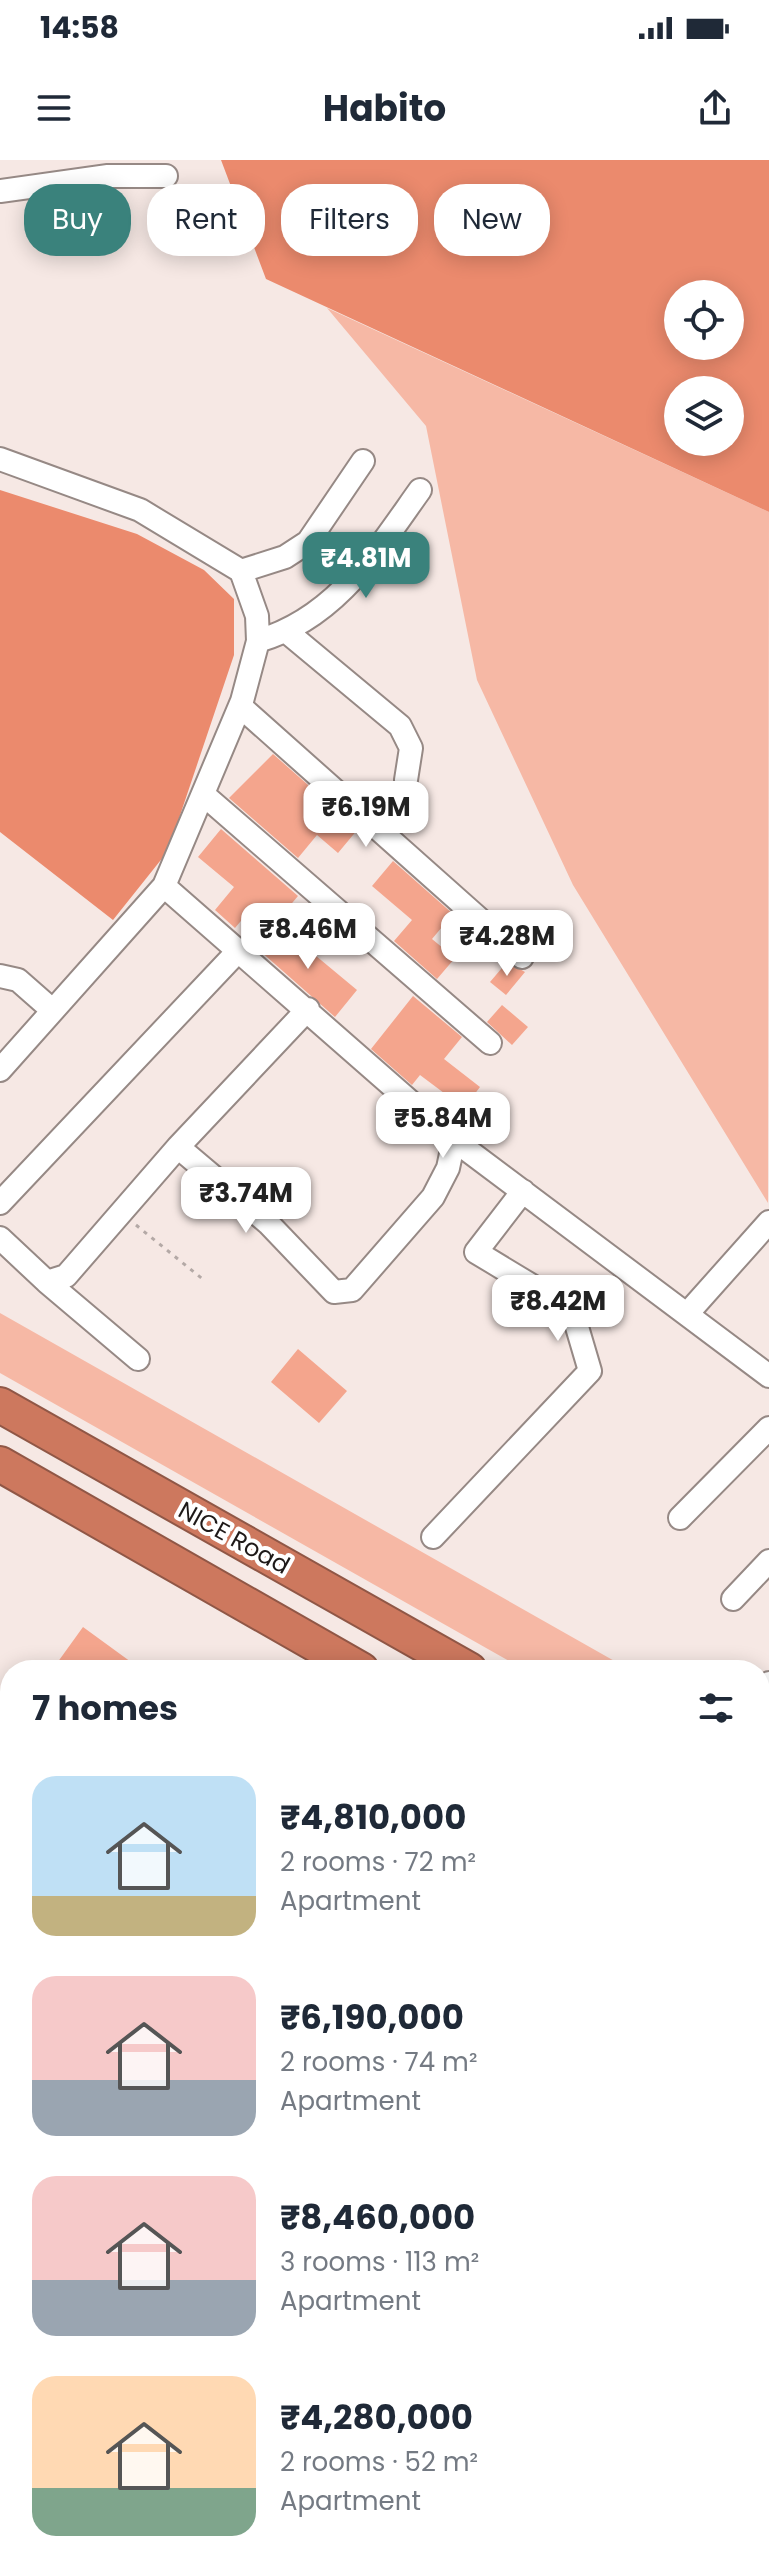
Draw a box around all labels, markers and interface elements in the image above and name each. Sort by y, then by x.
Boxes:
text: 14:58 [40,6,119,49]
text: Habito [323,83,446,134]
icon: menu [32,86,76,130]
icon: share [693,86,737,130]
chip: Buy [24,184,131,256]
chip: Rent [147,184,265,256]
chip: Filters [281,184,418,256]
chip: New [434,184,550,256]
map controls [664,280,744,456]
button: locate [664,280,744,360]
button: layers [664,376,744,456]
pin: ₹4.81M [301,532,431,600]
text: ₹4.81M [321,540,411,576]
pin: ₹6.19M [301,781,431,849]
text: ₹6.19M [321,789,411,825]
pin: ₹8.46M [243,903,373,971]
pin: ₹4.28M [442,910,572,978]
text: ₹8.46M [259,911,357,947]
text: ₹4.28M [459,918,555,954]
pin: ₹5.84M [378,1092,508,1160]
text: ₹5.84M [394,1100,492,1136]
pin: ₹3.74M [181,1167,311,1235]
text: ₹3.74M [199,1175,293,1211]
pin: ₹8.42M [493,1275,623,1343]
text: ₹8.42M [510,1283,606,1319]
street label: NICE Road [173,1493,296,1582]
text: 7 homes [32,1684,178,1732]
icon: filters [694,1686,738,1730]
text: ₹4,810,000 [280,1793,466,1841]
icon: home [96,1808,192,1904]
text: 2 rooms · 72 m² [280,1844,476,1880]
text: Apartment [280,1883,421,1919]
text: ₹6,190,000 [280,1993,464,2041]
icon: home [96,2008,192,2104]
text: 2 rooms · 74 m² [280,2044,477,2080]
text: Apartment [280,2083,421,2119]
text: ₹8,460,000 [280,2193,475,2241]
icon: home [96,2208,192,2304]
text: 3 rooms · 113 m² [280,2244,479,2280]
text: Apartment [280,2283,421,2319]
text: ₹4,280,000 [280,2393,473,2441]
icon: home [96,2408,192,2504]
text: 2 rooms · 52 m² [280,2444,478,2480]
text: Apartment [280,2483,421,2519]

